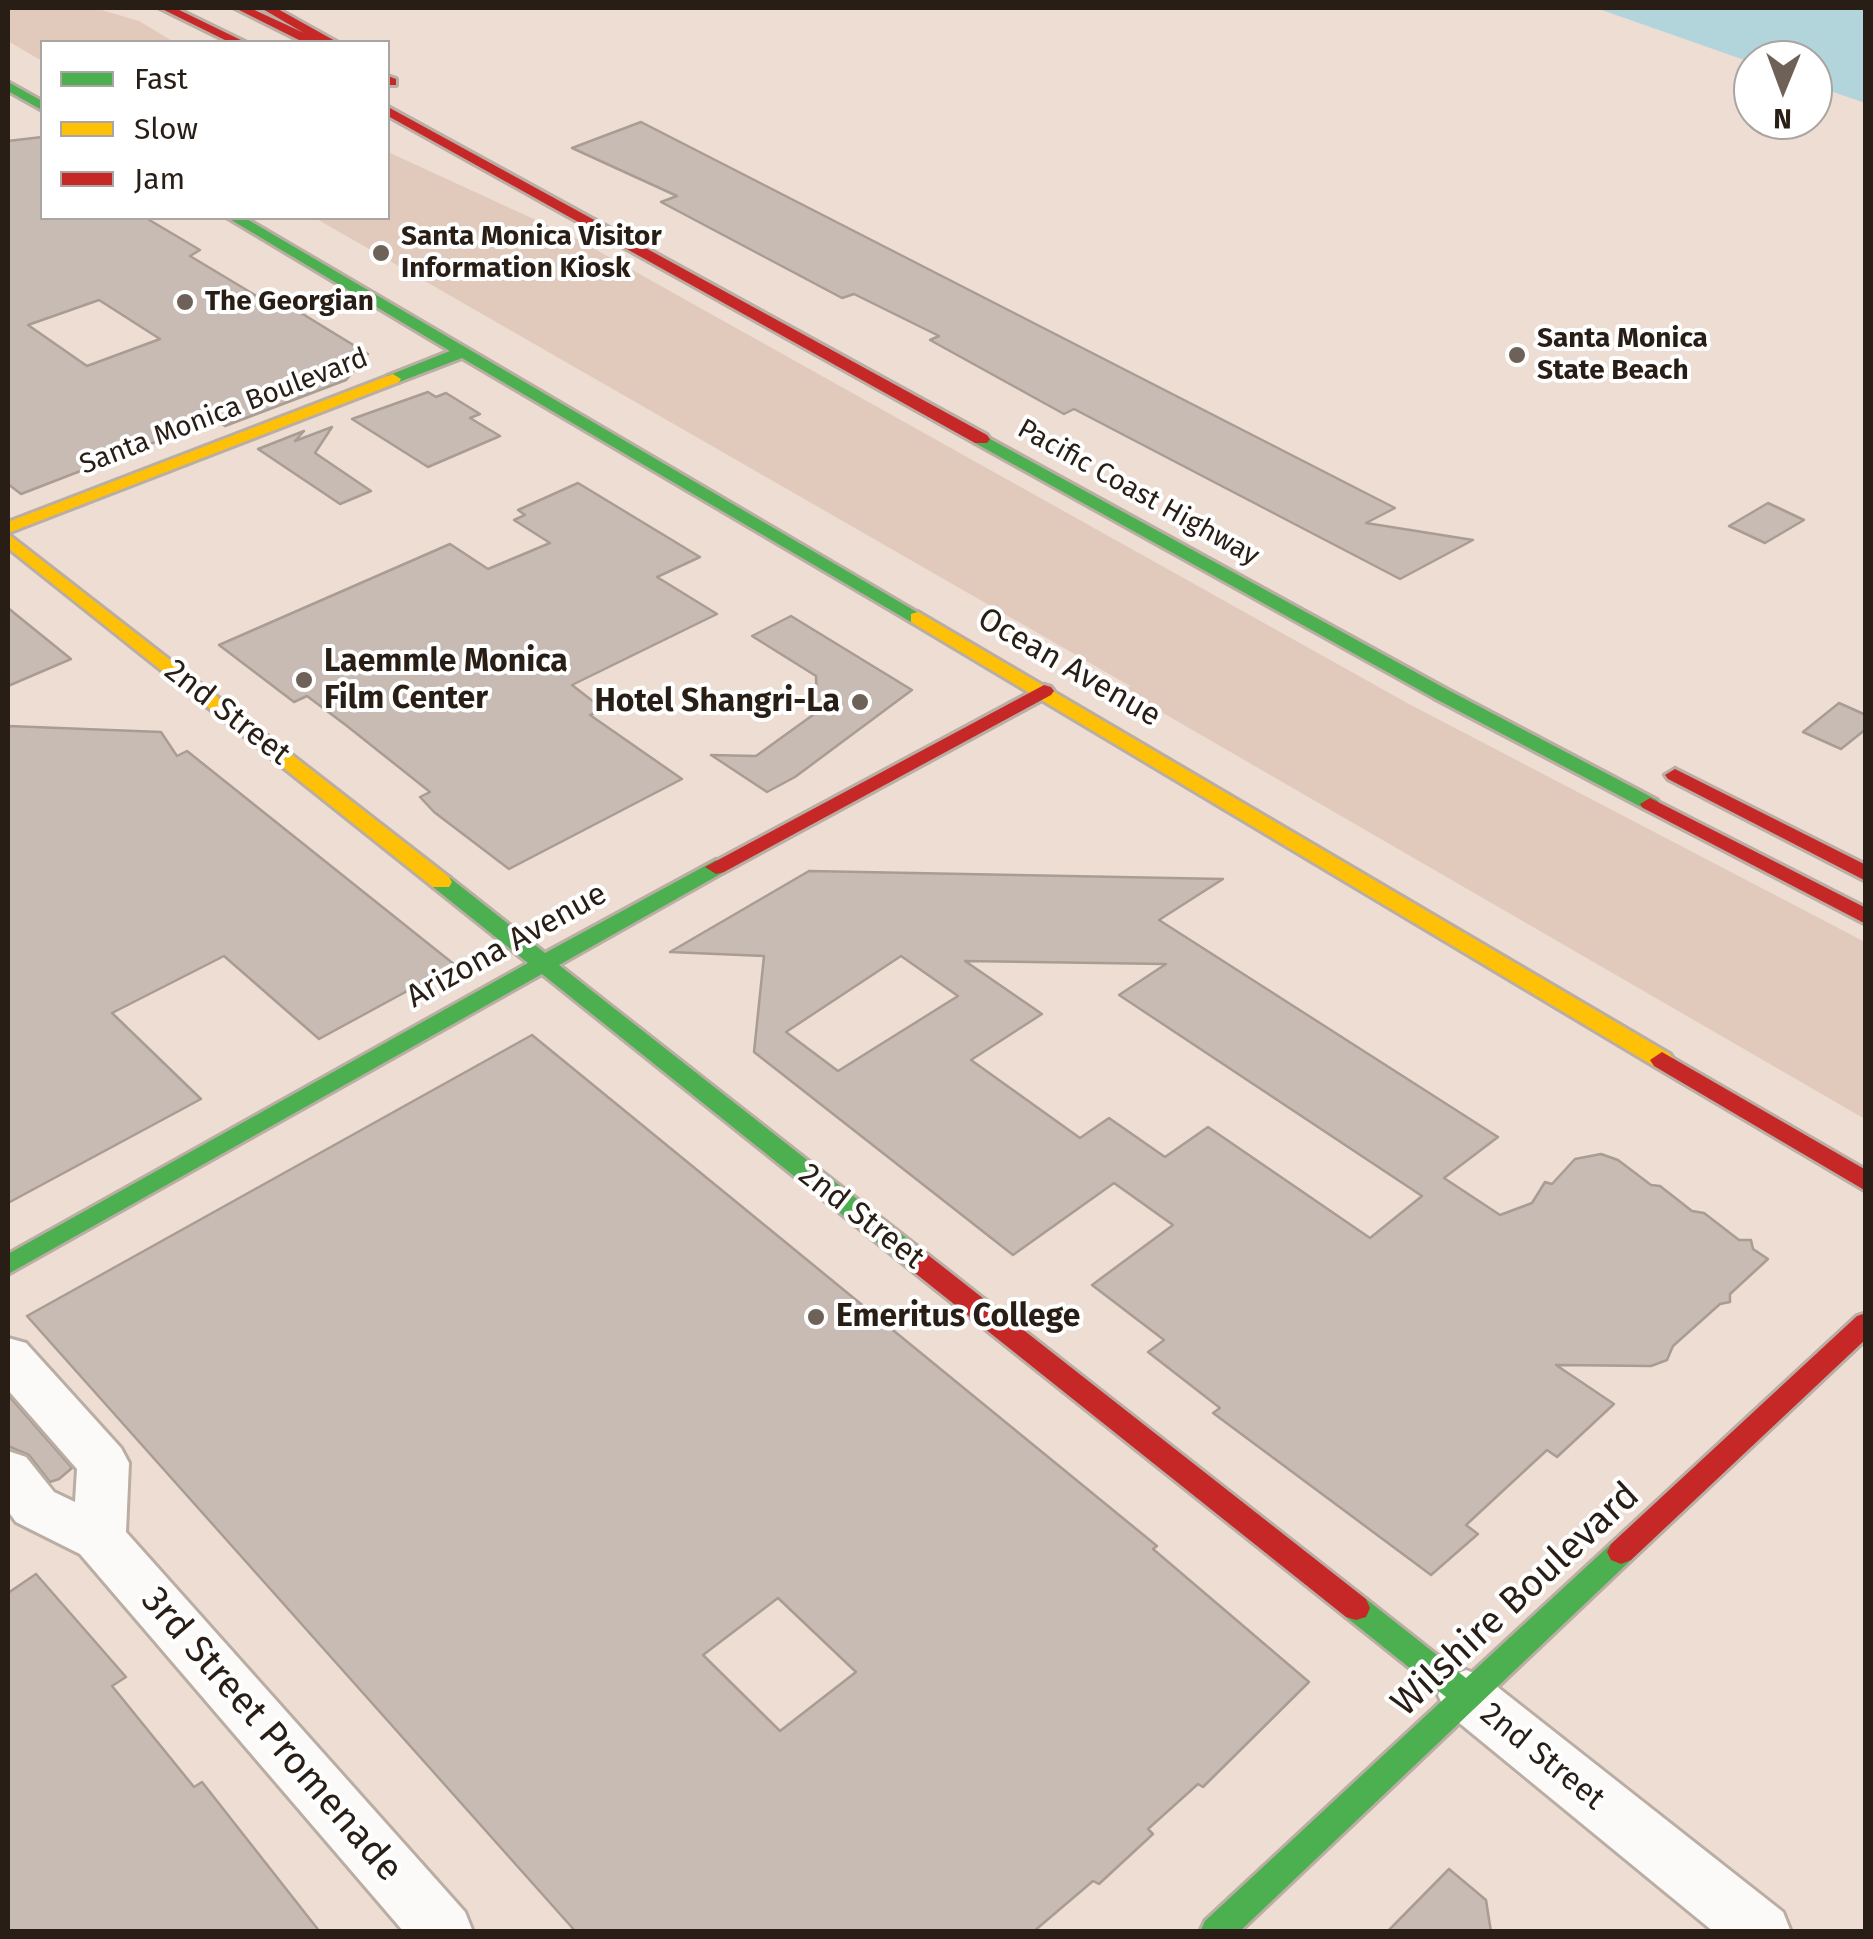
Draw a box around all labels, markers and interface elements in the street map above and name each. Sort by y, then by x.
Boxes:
legend [40,40,390,220]
north arrow [1733,40,1833,140]
text: Fast [134,61,188,97]
text: N [1773,102,1792,135]
text: Slow [134,111,198,147]
text: Jam [134,161,185,197]
place label: Santa Monica Visitor Information Kiosk [401,220,662,286]
marker: Santa Monica Visitor Information Kiosk [370,242,392,264]
place label: The Georgian [205,285,374,319]
marker: The Georgian [174,291,196,313]
place label: Santa Monica State Beach [1537,322,1708,388]
street label: Santa Monica Boulevard [75,342,373,482]
marker: Santa Monica State Beach [1506,344,1528,366]
street label: Pacific Coast Highway [1011,413,1265,573]
street label: Ocean Avenue [971,600,1167,736]
place label: Laemmle Monica Film Center [324,643,568,718]
street label: 2nd Street [156,652,298,774]
marker: Laemmle Monica Film Center [293,669,315,691]
place label: Hotel Shangri-La [595,683,840,721]
marker: Hotel Shangri-La [849,691,871,713]
street label: Arizona Avenue [400,875,614,1017]
street label: 2nd Street [790,1156,932,1278]
place label: Emeritus College [836,1298,1080,1336]
marker: Emeritus College [805,1306,827,1328]
street label: Wilshire Boulevard [1383,1473,1649,1727]
street label: 3rd Street Promenade [131,1578,411,1892]
street label: 2nd Street [1472,1695,1612,1819]

